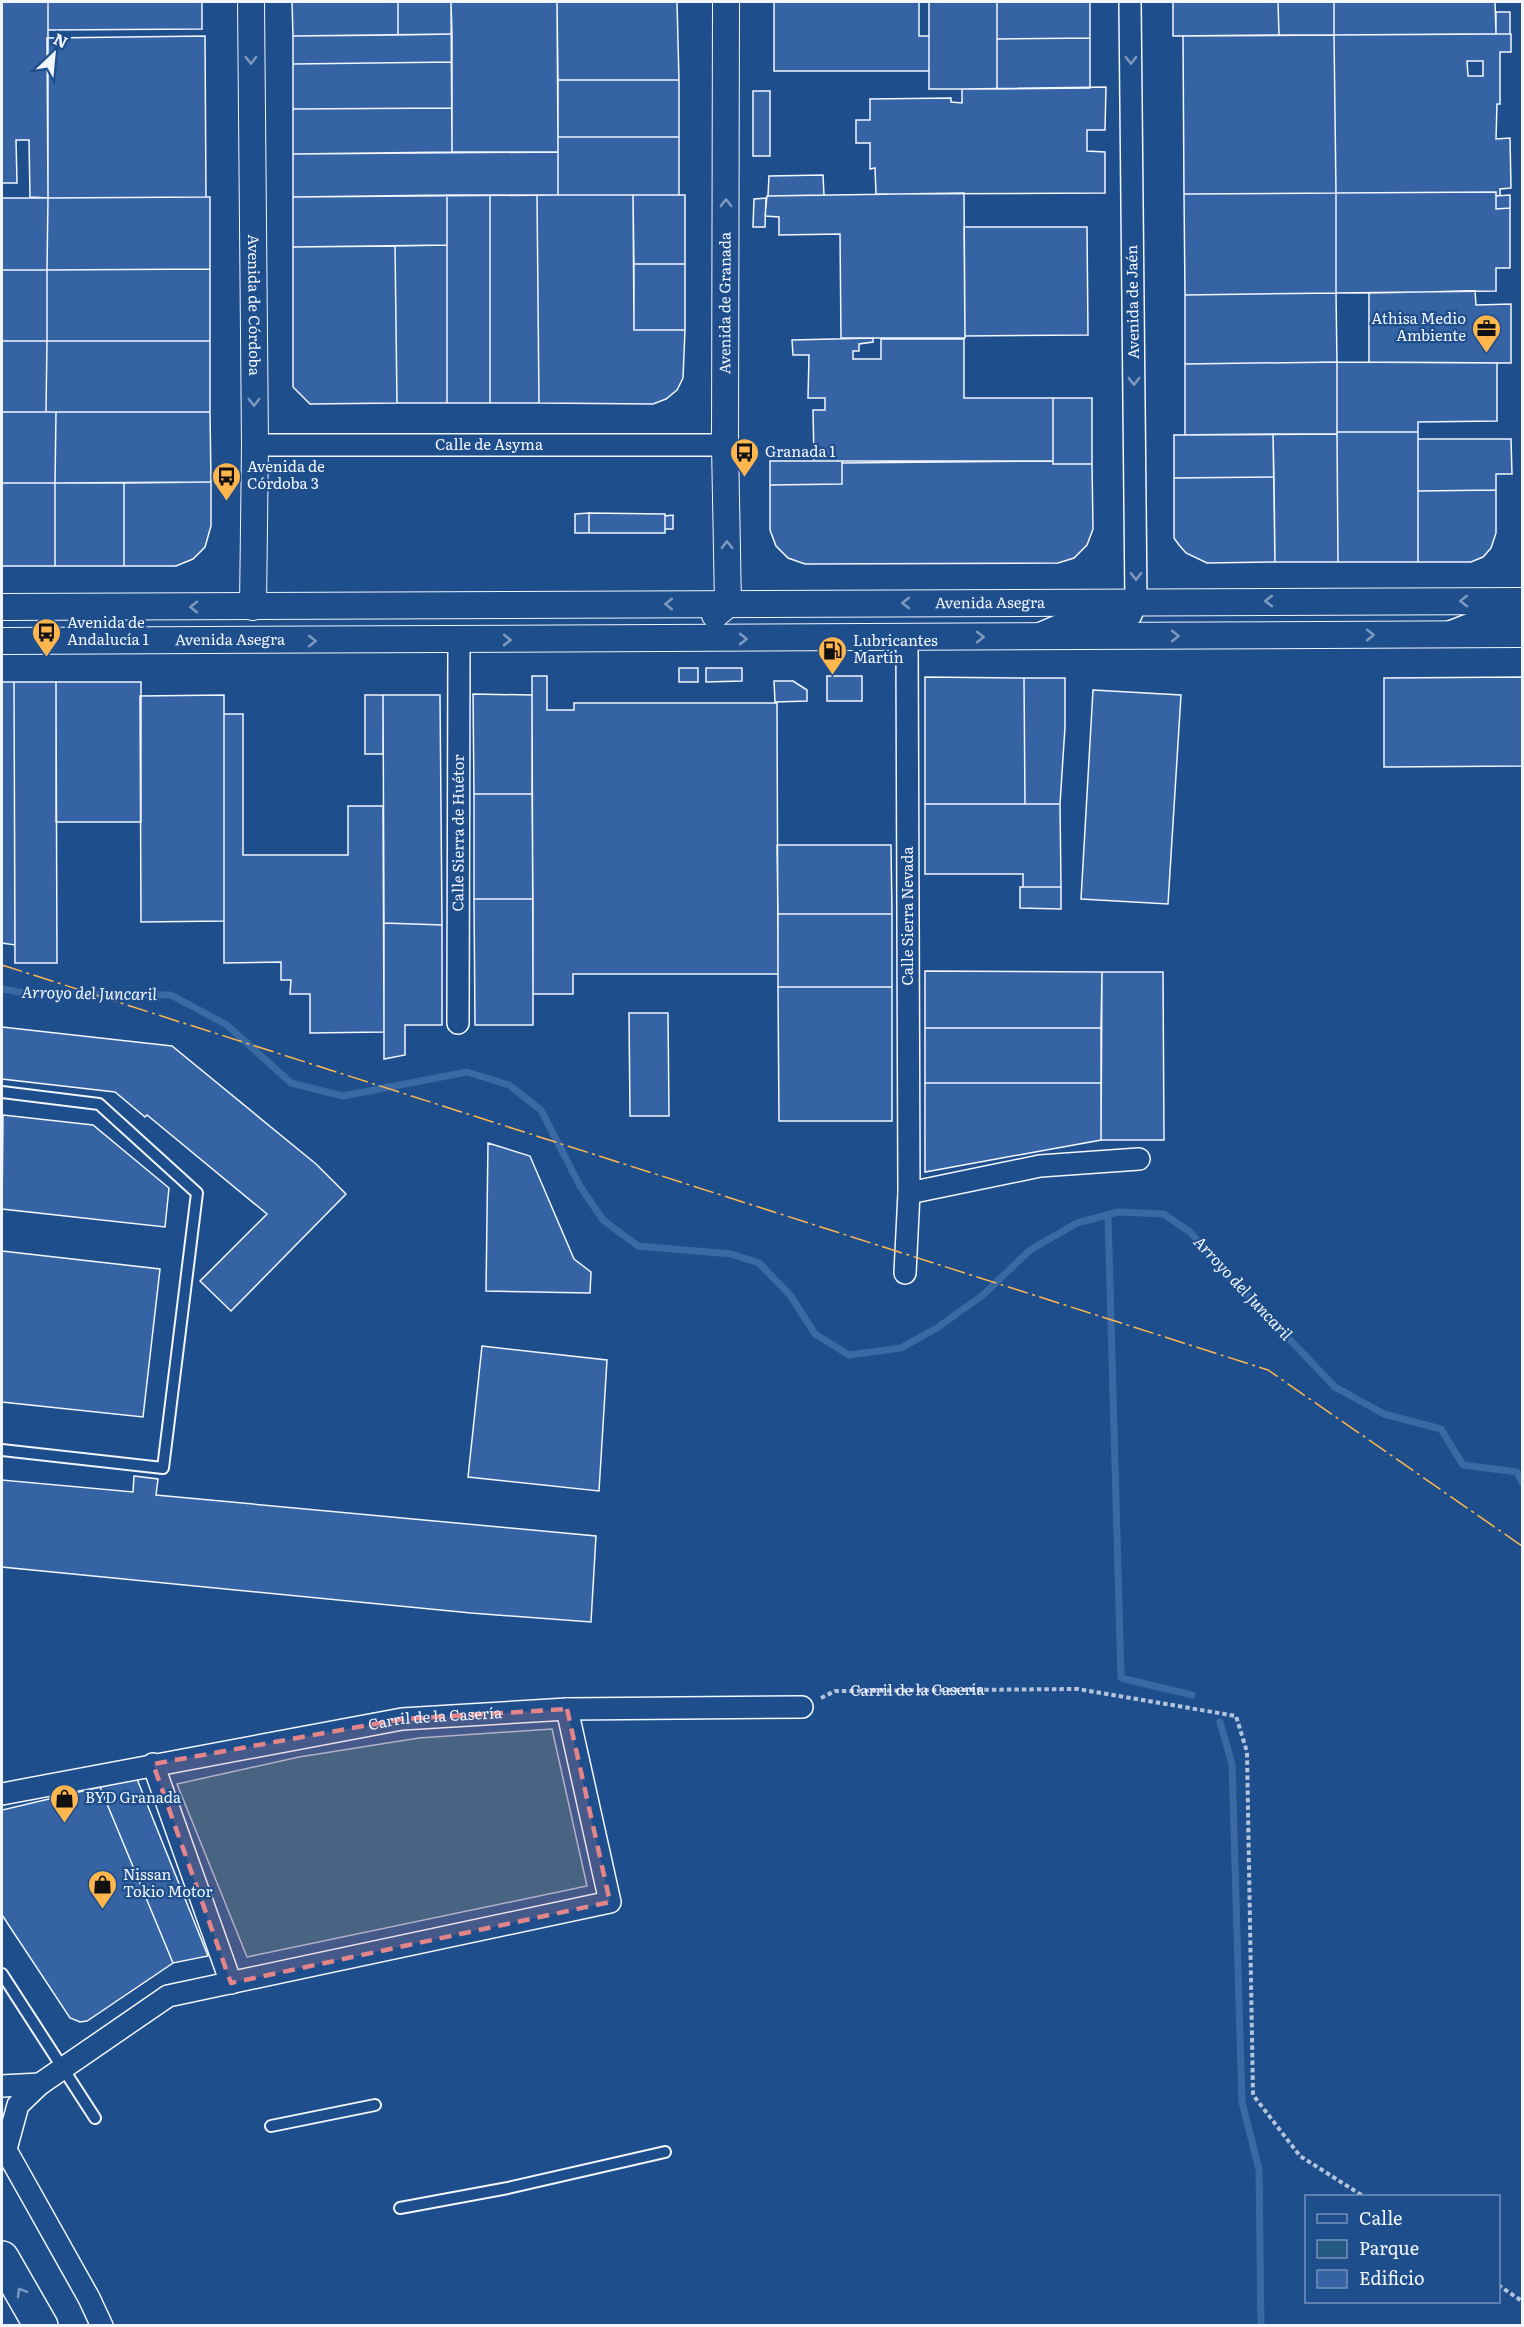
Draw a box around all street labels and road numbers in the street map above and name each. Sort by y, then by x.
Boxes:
street label: Avenida de Granada [712,231,735,374]
street label: Avenida de Córdoba [243,234,267,377]
street label: Avenida de Jaén [1119,245,1144,359]
street label: Calle de Asyma [435,432,544,455]
street label: Avenida Asegra [935,590,1046,613]
street label: Avenida Asegra [175,627,286,650]
street label: Calle Sierra de Huétor [445,754,469,912]
street label: Calle Sierra Nevada [895,845,918,986]
street label: Carril de la Casería [850,1677,986,1701]
street label: Carril de la Casería [366,1700,504,1735]

